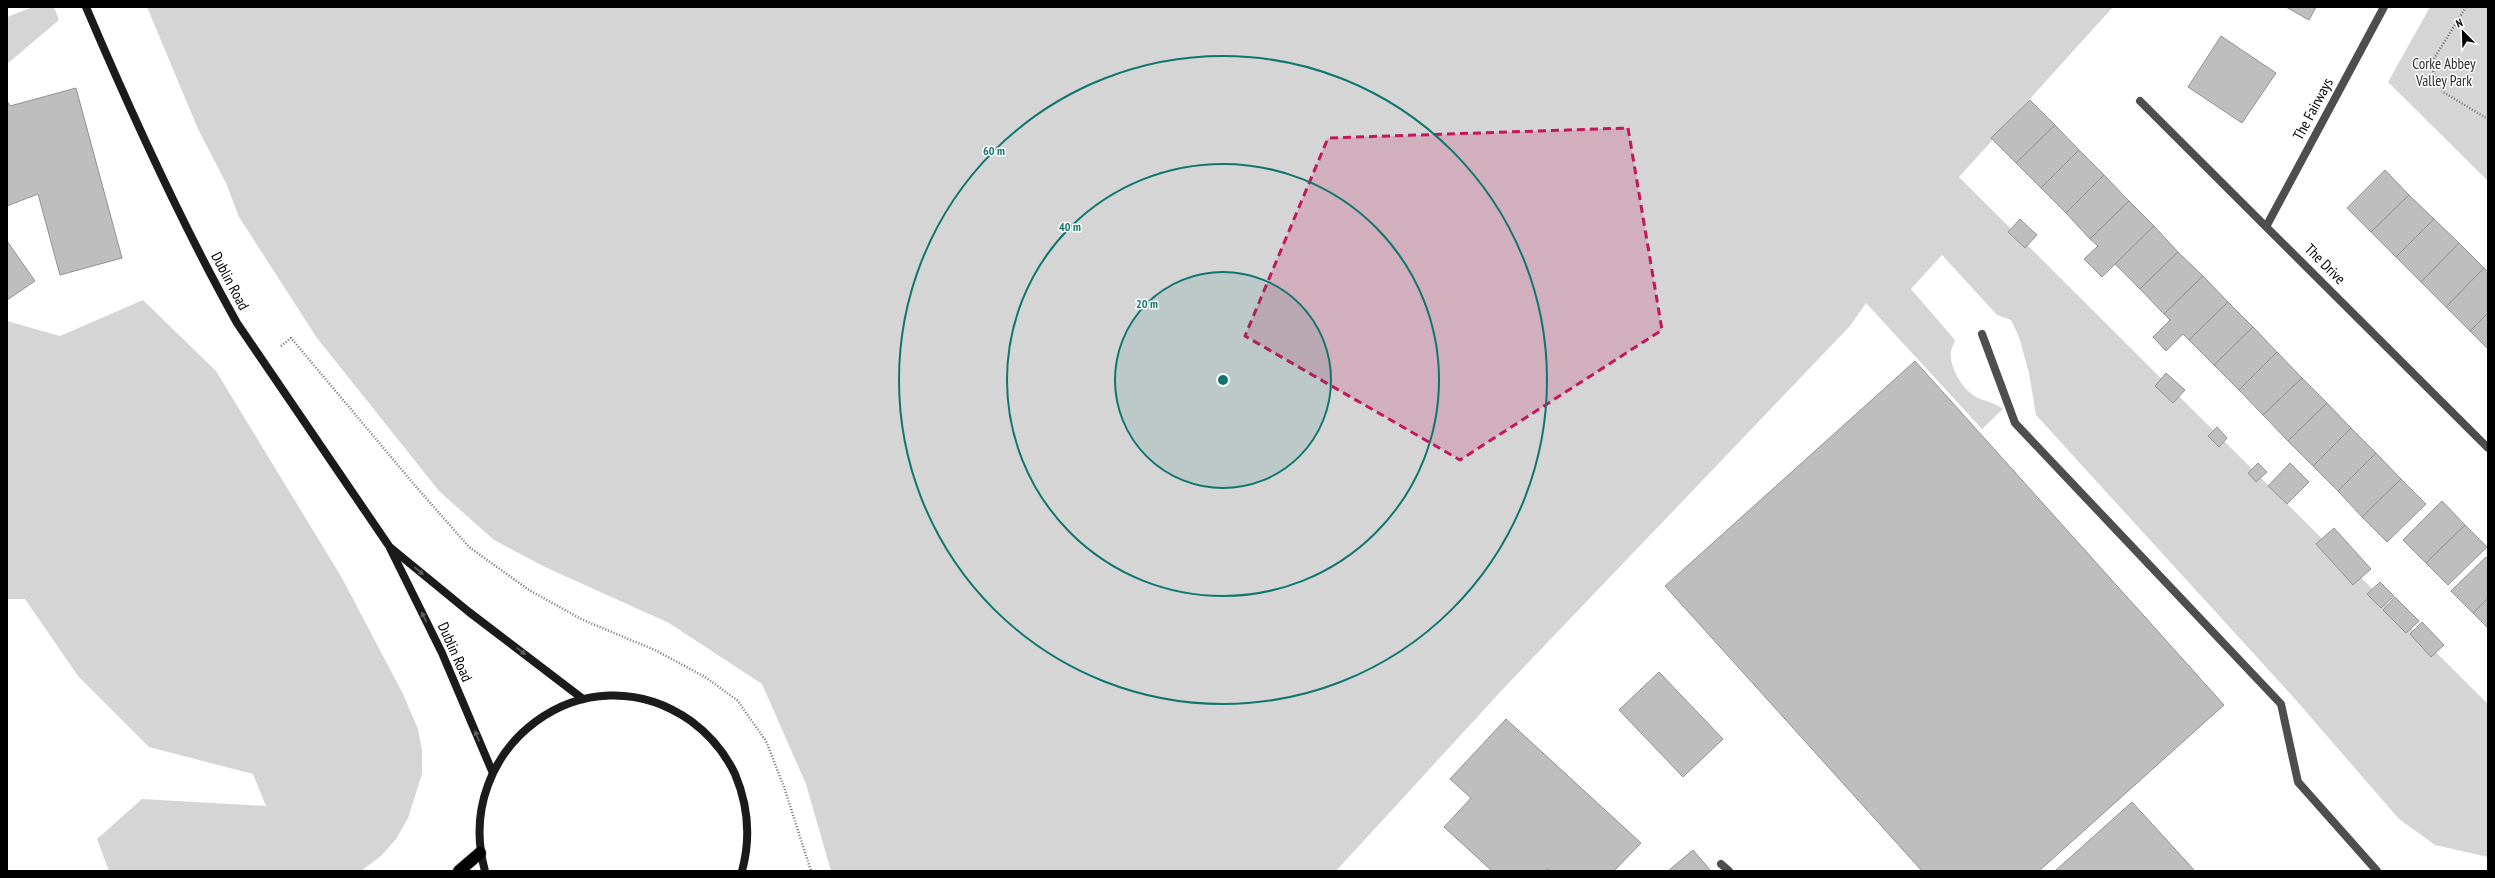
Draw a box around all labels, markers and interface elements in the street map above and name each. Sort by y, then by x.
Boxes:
north arrow [2443,12,2483,52]
text: N [2454,15,2465,30]
park label: Corke Abbey Valley Park [2412,54,2476,90]
street label: The Fairways [2288,74,2337,143]
text: 60 m [983,143,1005,158]
text: 40 m [1059,219,1081,234]
street label: The Drive [2301,239,2350,288]
street label: Dublin Road [207,248,254,313]
text: 20 m [1136,296,1158,311]
centre of rings [1216,373,1230,387]
one-way arrow [414,566,424,575]
one-way arrow [421,611,427,623]
street label: Dublin Road [434,619,477,684]
one-way arrow [515,647,526,656]
one-way arrow [474,730,480,741]

